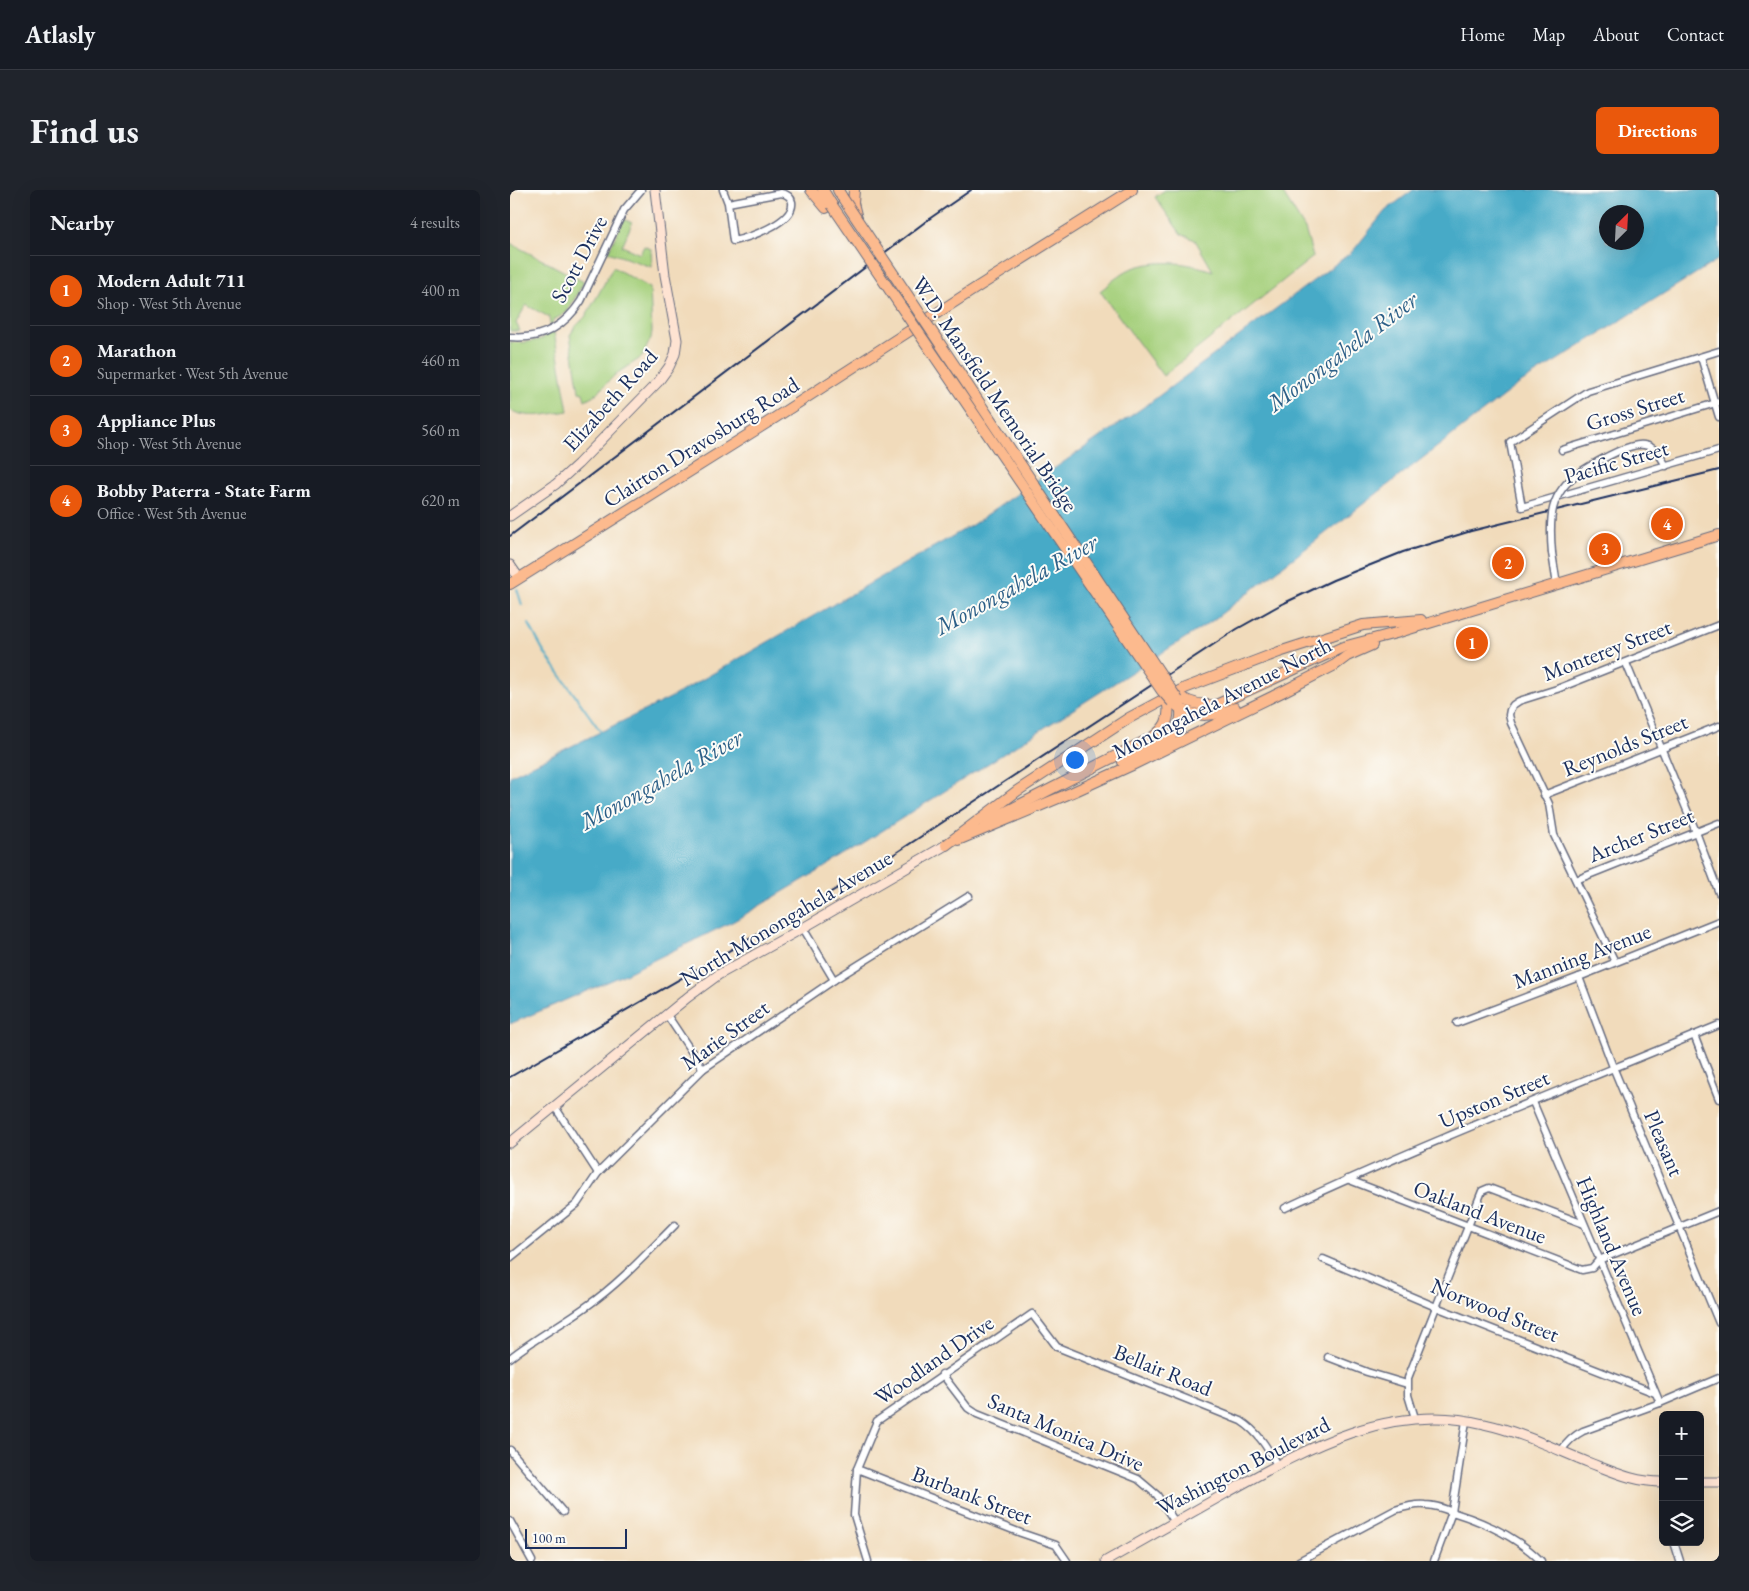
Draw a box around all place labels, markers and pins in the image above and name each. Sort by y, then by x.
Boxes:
pin: 4 [1651,505,1683,543]
pin: 3 [1589,530,1621,568]
pin: 2 [1492,544,1524,582]
pin: 1 [1456,624,1488,662]

